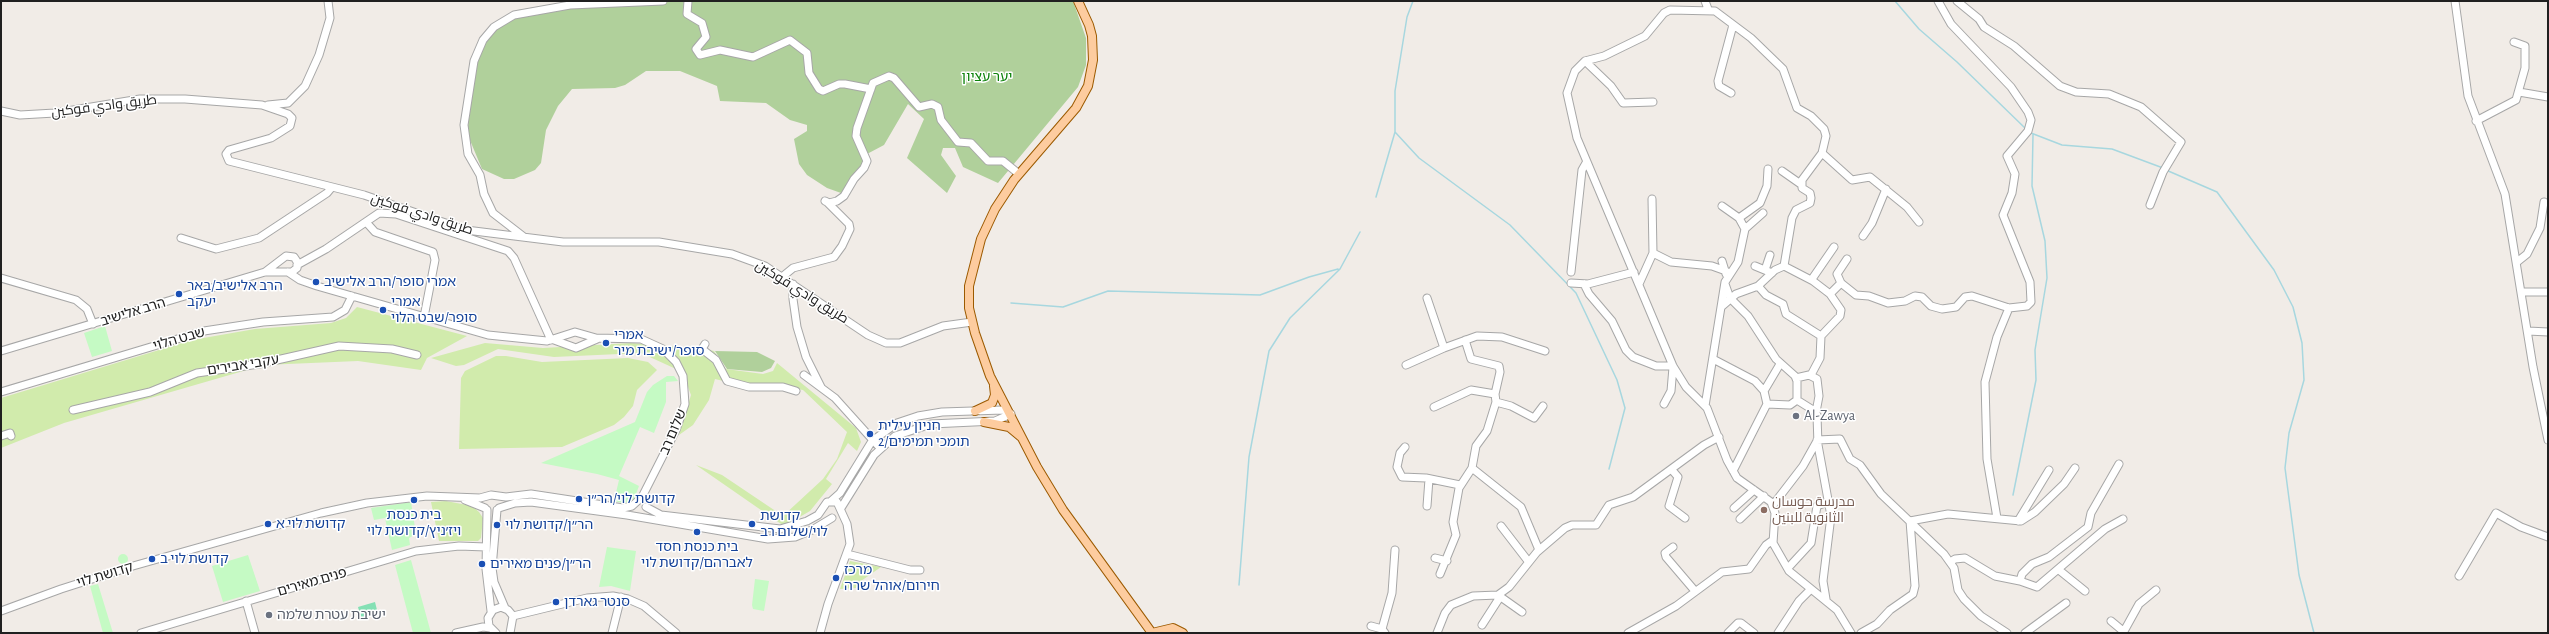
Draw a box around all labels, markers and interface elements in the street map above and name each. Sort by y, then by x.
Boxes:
park label: יער עציון [962,69,1012,85]
street label: طريق وادي فوکين [50,91,158,121]
street label: طريق وادي فوکين [369,190,475,238]
street label: طريق وادي فوکين [752,257,852,327]
place label: אמרי סופר/הרב אלישיב [324,274,456,290]
marker: אמרי סופר/הרב אלישיב [311,277,321,287]
place label: הרב אלישיב/באר יעקב [187,278,283,310]
marker: הרב אלישיב/באר יעקב [174,289,184,299]
street label: הרב אלישיב [98,294,168,330]
place label: אמרי סופר/שבט הלוי [391,294,477,326]
marker: אמרי סופר/שבט הלוי [378,305,388,315]
street label: שבט הלוי [151,324,207,354]
place label: אמרי סופר/ישיבת מיר [614,327,705,360]
marker: אמרי סופר/ישיבת מיר [601,338,611,348]
street label: עקבי אבירים [206,351,280,379]
street label: שלום רב [656,407,690,457]
place label: Al-Zawya [1804,408,1855,424]
marker: Al-Zawya [1791,411,1801,421]
place label: חניון עילית 2/תומכי תמימים [878,418,970,450]
marker: חניון עילית 2/תומכי תמימים [865,429,875,439]
place label: קדושת לוי/הר״ן [587,491,675,507]
marker: קדושת לוי/הר״ן [574,494,584,504]
place label: مدرسة حوسان الثانوية للبنين [1772,494,1855,526]
marker: בית כנסת ויז׳ניץ/קדושת לוי [409,495,419,505]
marker: مدرسة حوسان الثانوية للبنين [1759,505,1769,515]
place label: בית כנסת ויז׳ניץ/קדושת לוי [367,507,461,540]
place label: קדושת לוי/שלום רב [760,508,828,540]
place label: קדושת לוי א [276,516,346,532]
place label: הר״ן/קדושת לוי [505,517,593,533]
marker: קדושת לוי א [263,519,273,529]
marker: קדושת לוי/שלום רב [747,519,757,529]
marker: הר״ן/קדושת לוי [492,520,502,530]
marker: בית כנסת חסד לאברהם/קדושת לוי [692,527,702,537]
place label: בית כנסת חסד לאברהם/קדושת לוי [641,539,753,572]
place label: קדושת לוי ב [160,551,229,567]
marker: קדושת לוי ב [147,554,157,564]
place label: הר״ן/פנים מאירים [490,556,591,572]
street label: קדושת לוי [75,558,135,592]
marker: הר״ן/פנים מאירים [477,559,487,569]
place label: מרכז חירום/אוהל שרה [844,562,940,594]
street label: פנים מאירים [275,564,349,600]
marker: מרכז חירום/אוהל שרה [831,573,841,583]
place label: סנטר גארדן [564,594,630,610]
marker: סנטר גארדן [551,597,561,607]
place label: ישיבת עטרת שלמה [277,607,386,623]
marker: ישיבת עטרת שלמה [264,610,274,620]

